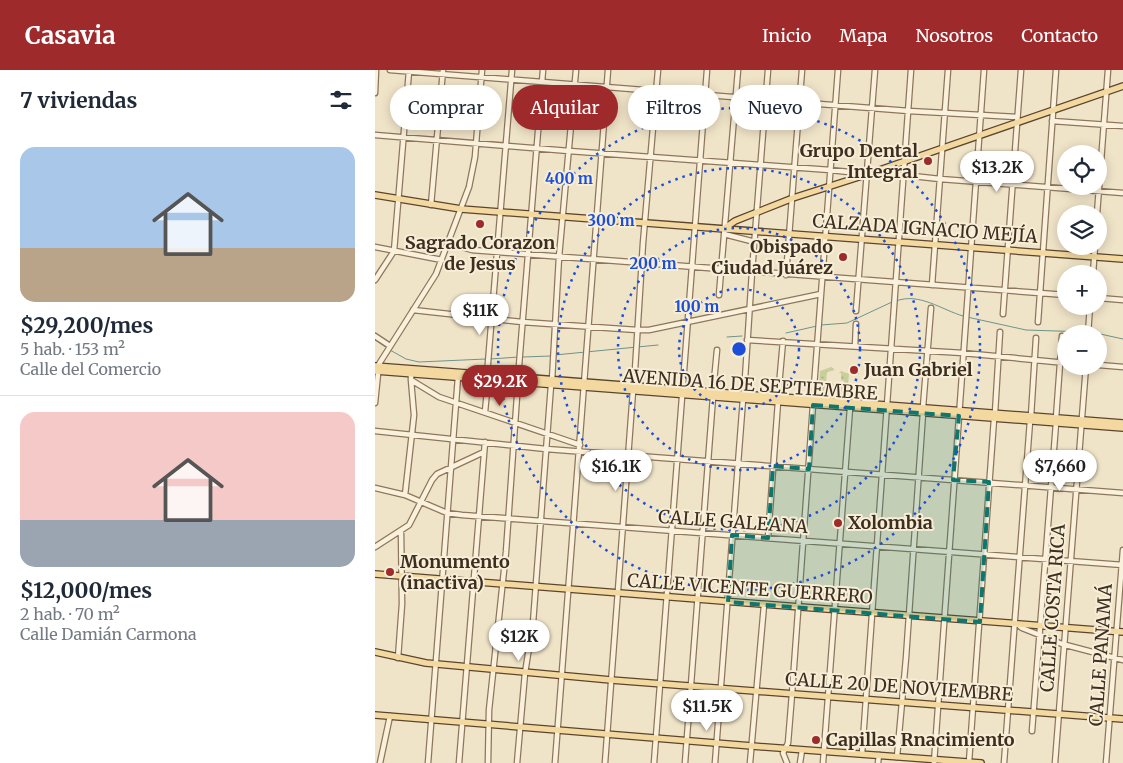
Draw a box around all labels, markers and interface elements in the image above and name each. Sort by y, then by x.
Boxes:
text: Casavia [25,20,116,51]
text: Inicio [762,24,811,47]
text: Mapa [839,24,888,47]
text: Nosotros [916,24,993,47]
text: Contacto [1021,24,1098,47]
chip: Comprar [390,85,502,130]
chip: Alquilar [512,85,618,130]
chip: Filtros [628,85,720,130]
chip: Nuevo [730,85,821,130]
icon: filters [327,86,355,114]
text: 7 viviendas [20,87,137,114]
place label: Grupo Dental Integral [800,139,918,183]
map controls [1057,145,1107,375]
button: locate [1057,145,1107,195]
pin: $13.2K [956,150,1038,193]
marker: Grupo Dental Integral [922,155,934,167]
text: $13.2K [971,157,1023,177]
text: 400 m [545,169,593,188]
icon: home [143,179,233,269]
button: layers [1057,205,1107,255]
street label: CALZADA IGNACIO MEJÍA [812,209,1039,248]
text: 300 m [587,211,635,230]
marker: Sagrado Corazon de Jesus [474,218,486,230]
place label: Sagrado Corazon de Jesus [405,231,555,275]
place label: Obispado Ciudad Juárez [712,235,833,279]
marker: Obispado Ciudad Juárez [837,251,849,263]
text: 200 m [629,254,677,273]
button: + [1057,265,1107,315]
pin: $11K [450,294,510,336]
text: 100 m [675,297,719,316]
text: $11K [462,300,498,320]
text: $29,200/mes [20,312,153,339]
button: − [1057,325,1107,375]
text: 5 hab. · 153 m² [20,339,125,359]
centre of rings [730,340,748,358]
place label: Juan Gabriel [863,358,973,381]
text: Calle del Comercio [20,359,161,379]
pin: $29.2K [459,364,541,407]
street label: AVENIDA 16 DE SEPTIEMBRE [621,364,879,405]
marker: Juan Gabriel [848,364,860,376]
text: $29.2K [473,371,527,391]
icon: home [143,445,233,535]
pin: $16.1K [575,450,657,492]
pin: $7,660 [1019,450,1101,492]
text: $16.1K [591,456,641,476]
text: $7,660 [1034,456,1086,476]
street label: CALLE GALEANA [657,505,809,538]
place label: Xolombia [848,511,933,534]
marker: Xolombia [832,517,844,529]
street label: CALLE COSTA RICA [1035,523,1070,693]
place label: Monumento (inactiva) [400,550,510,594]
marker: Monumento (inactiva) [384,566,396,578]
street label: CALLE VICENTE GUERRERO [626,568,874,609]
text: $12,000/mes [20,577,152,604]
street label: CALLE PANAMÁ [1084,582,1117,727]
text: 2 hab. · 70 m² [20,604,120,624]
pin: $12K [489,620,549,662]
text: Calle Damián Carmona [20,624,197,644]
text: $12K [500,626,538,646]
street label: CALLE 20 DE NOVIEMBRE [784,667,1014,706]
pin: $11.5K [666,690,748,732]
text: $11.5K [682,696,732,716]
place label: Capillas Rnacimiento [826,728,1015,751]
marker: Capillas Rnacimiento [810,734,822,746]

